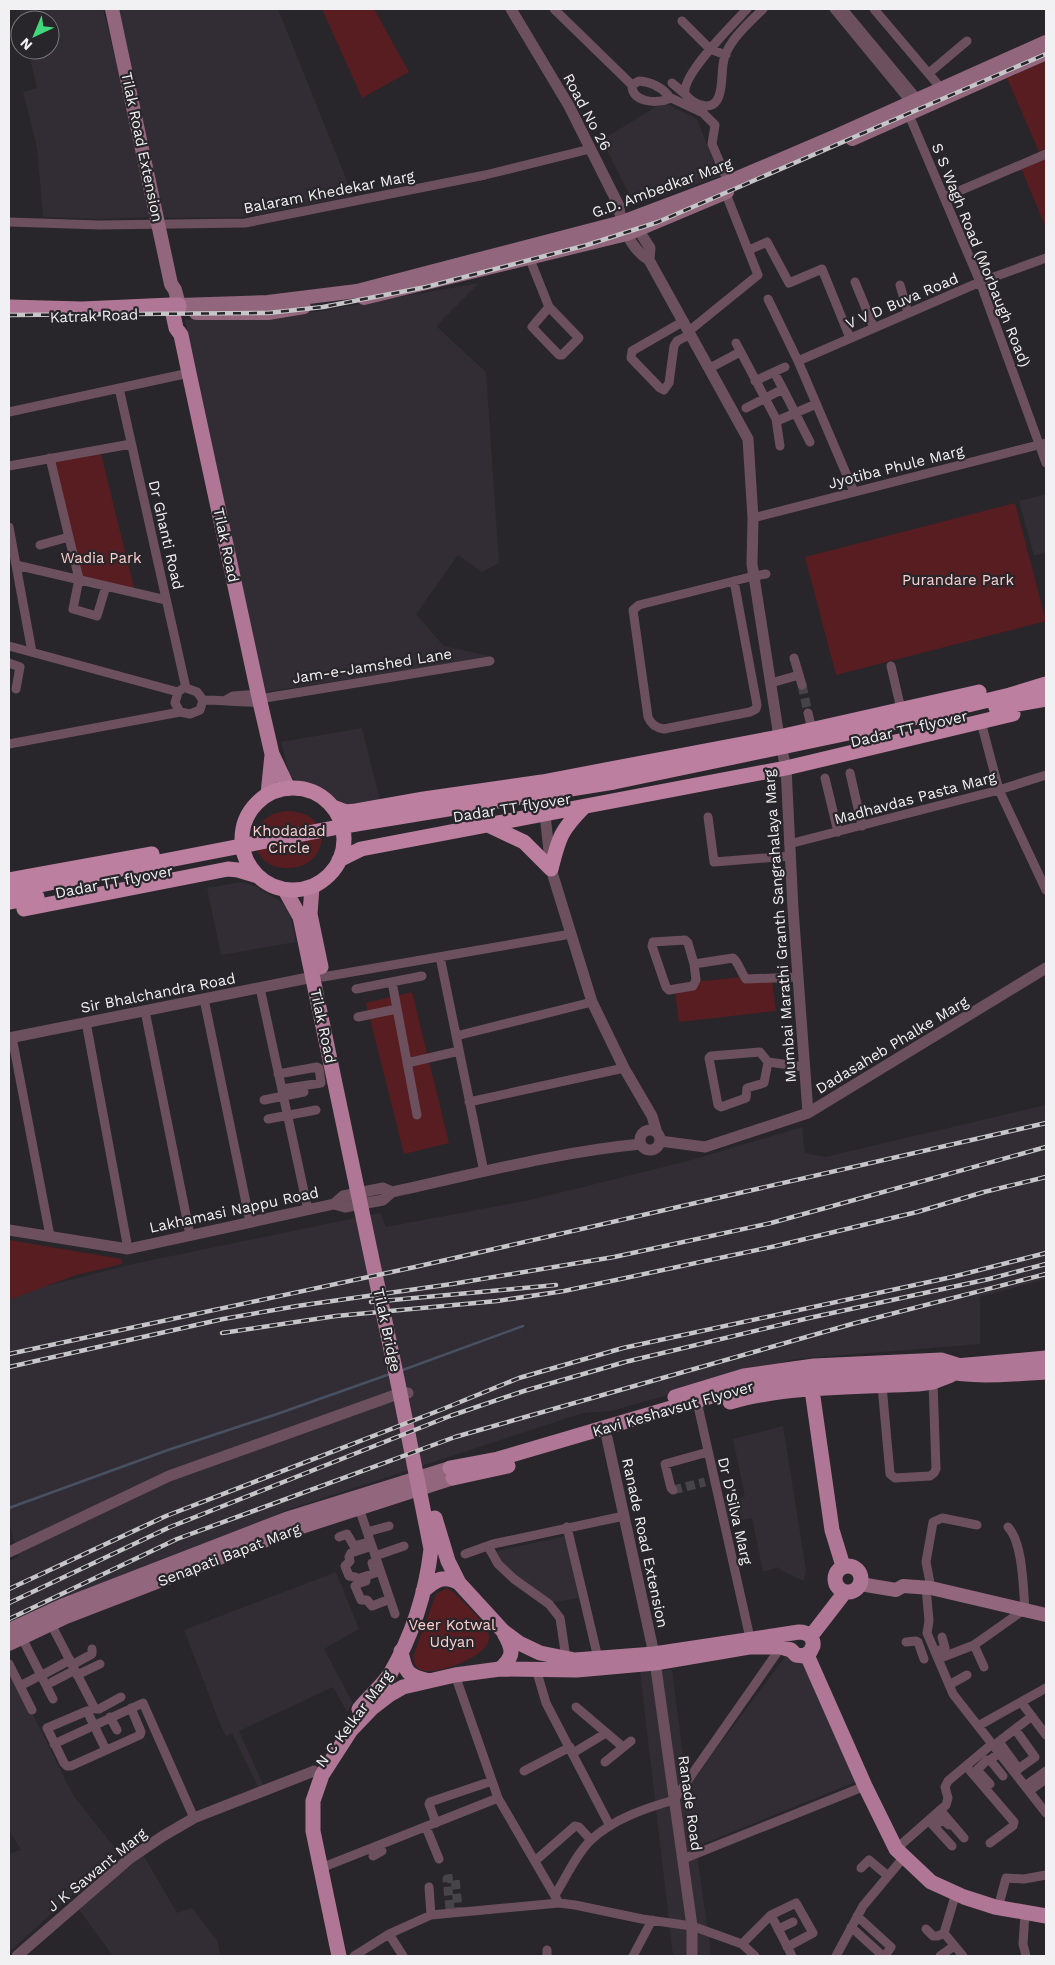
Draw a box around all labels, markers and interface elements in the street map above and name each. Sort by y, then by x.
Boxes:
north arrow [10,10,60,60]
text: N [17,35,35,54]
street label: Tilak Road Extension [117,70,167,224]
street label: Road No 26 [559,70,615,154]
street label: S S Wagh Road (Morbaugh Road) [928,140,1034,370]
street label: G.D. Ambedkar Marg [589,154,735,222]
street label: Balaram Khedekar Marg [242,167,416,217]
street label: V V D Buva Road [843,269,961,333]
street label: Katrak Road [50,305,138,327]
street label: Jyotiba Phule Marg [826,441,966,493]
street label: Dr Ghanti Road [145,479,187,591]
street label: Tilak Road [209,506,243,584]
park label: Wadia Park [60,549,142,567]
park label: Purandare Park [902,571,1014,589]
street label: Jam-e-Jamshed Lane [291,644,453,688]
street label: Dadar TT flyover [849,707,969,751]
street label: Madhavdas Pasta Marg [832,768,998,828]
street label: Mumbai Marathi Granth Sangrahalaya Marg [760,769,800,1083]
street label: Dadar TT flyover [452,790,572,826]
park label: Khodadad Circle [252,822,326,857]
street label: Dadar TT flyover [54,862,174,902]
street label: Sir Bhalchandra Road [79,969,237,1017]
street label: Tilak Road [306,987,340,1065]
street label: Dadasaheb Phalke Marg [813,992,971,1098]
street label: Lakhamasi Nappu Road [148,1183,320,1237]
street label: Tilak Bridge [369,1286,405,1374]
street label: Kavi Keshavsut Flyover [590,1377,756,1441]
street label: Ranade Road Extension [618,1456,672,1630]
street label: Dr D'Silva Marg [714,1456,756,1566]
street label: Senapati Bapat Marg [155,1519,303,1591]
park label: Veer Kotwal Udyan [408,1616,496,1651]
street label: N C Kelkar Marg [312,1667,396,1771]
street label: Ranade Road [674,1754,706,1852]
street label: J K Sawant Marg [44,1824,150,1916]

